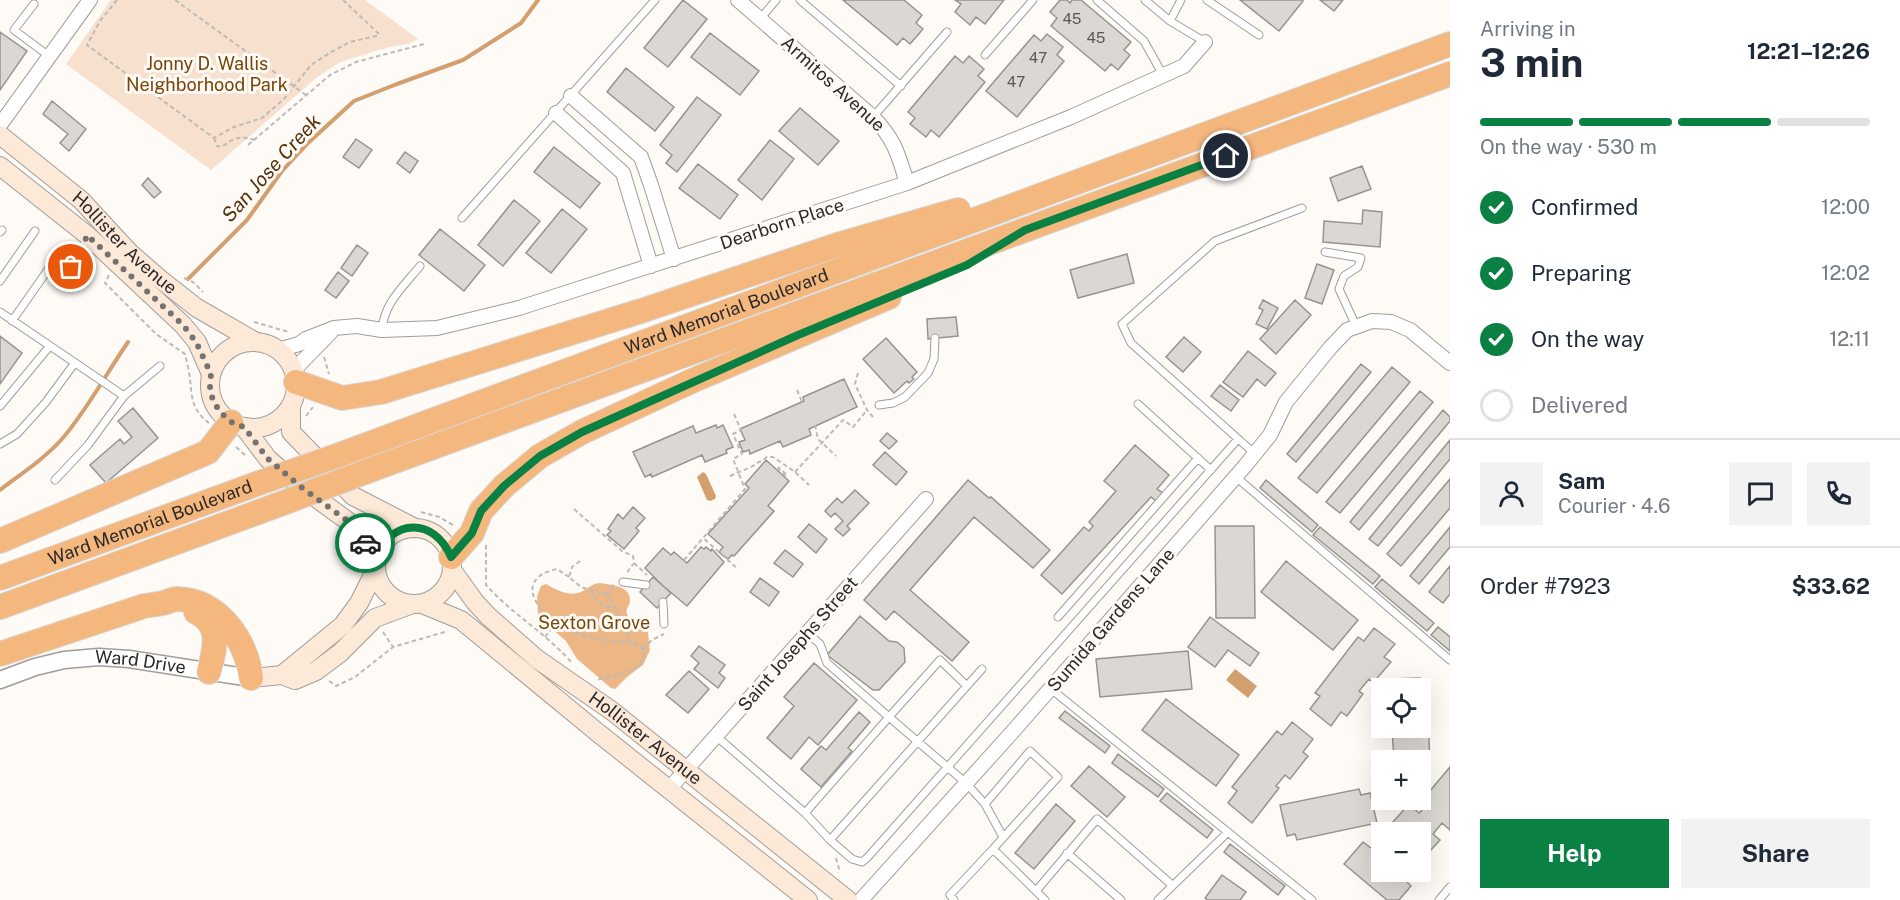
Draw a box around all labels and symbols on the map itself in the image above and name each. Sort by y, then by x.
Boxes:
house number: 45 [1063,10,1081,27]
house number: 45 [1087,29,1105,46]
street label: Armitos Avenue [777,32,889,136]
house number: 47 [1029,49,1047,66]
park label: Jonny D. Wallis Neighborhood Park [126,53,288,95]
house number: 47 [1007,73,1025,90]
water label: San Jose Creek [216,109,326,227]
pin [1200,130,1251,181]
street label: Hollister Avenue [69,186,181,298]
street label: Dearborn Place [717,194,846,253]
pin [45,241,96,292]
street label: Ward Memorial Boulevard [621,264,831,359]
street label: Ward Memorial Boulevard [45,475,255,569]
courier [335,513,395,573]
street label: Sumida Gardens Lane [1043,544,1179,696]
street label: Saint Josephs Street [733,572,862,715]
park label: Sexton Grove [538,612,650,633]
street label: Ward Drive [94,646,187,678]
street label: Hollister Avenue [585,687,706,789]

